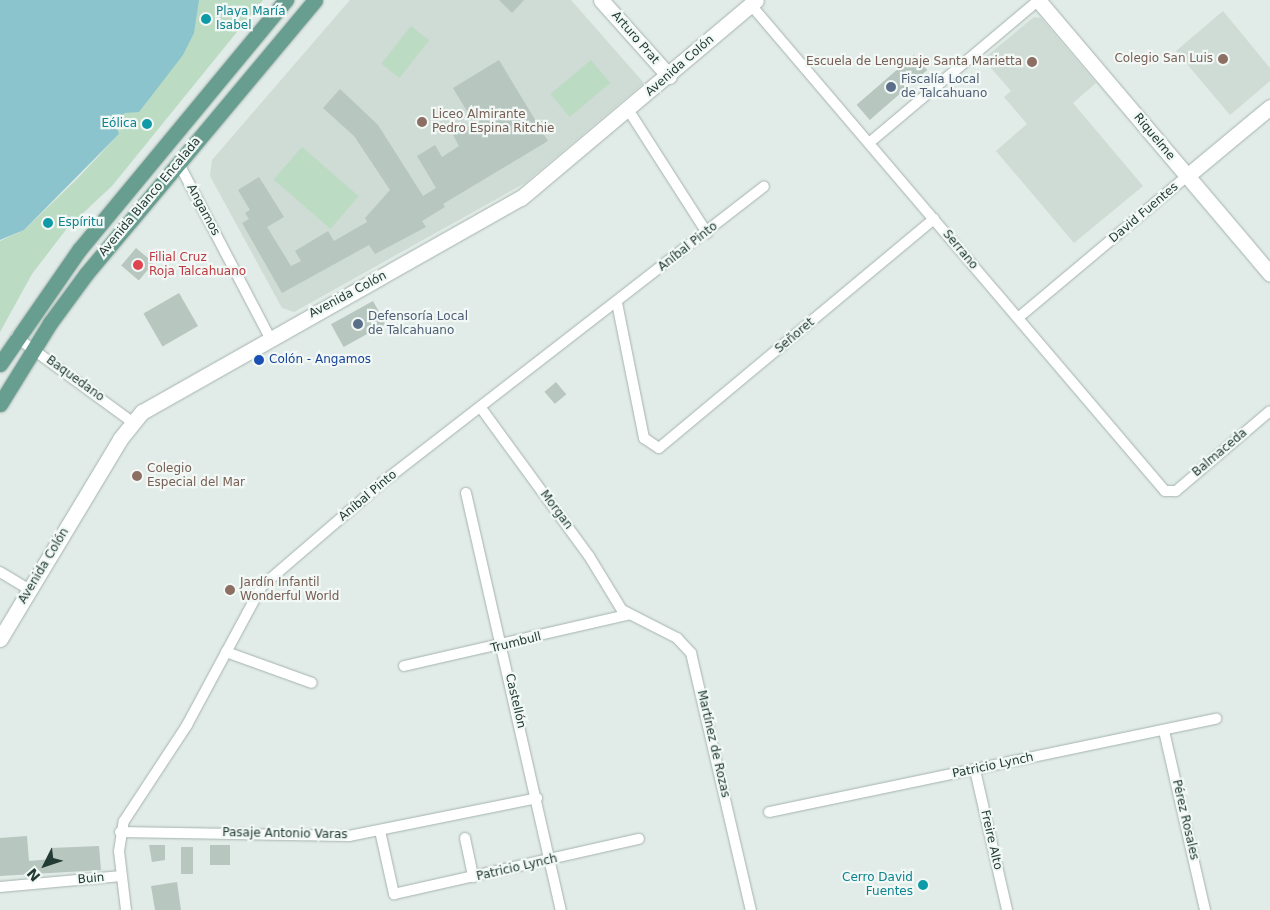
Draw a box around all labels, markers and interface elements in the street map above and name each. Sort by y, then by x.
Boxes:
place label: Playa María Isabel [216,5,286,33]
street label: Arturo Prat [608,9,662,67]
marker: Playa María Isabel [200,13,212,25]
street label: Avenida Colón [643,32,717,100]
place label: Colegio San Luis [1114,52,1213,66]
marker: Colegio San Luis [1217,53,1229,65]
place label: Escuela de Lenguaje Santa Marietta [806,55,1022,69]
marker: Escuela de Lenguaje Santa Marietta [1026,56,1038,68]
place label: Fiscalía Local de Talcahuano [901,73,987,101]
marker: Fiscalía Local de Talcahuano [885,81,897,93]
place label: Liceo Almirante Pedro Espina Ritchie [432,108,554,136]
street label: Riquelme [1130,111,1178,163]
marker: Liceo Almirante Pedro Espina Ritchie [416,116,428,128]
place label: Eólica [101,117,137,131]
marker: Eólica [141,118,153,130]
street label: Avenida Blanco Encalada [96,135,204,259]
street label: David Fuentes [1107,180,1181,246]
street label: Angamos [183,182,223,238]
place label: Espíritu [58,216,103,230]
marker: Espíritu [42,217,54,229]
street label: Aníbal Pinto [656,219,720,275]
street label: Serrano [939,227,981,273]
place label: Filial Cruz Roja Talcahuano [149,251,246,279]
marker: Filial Cruz Roja Talcahuano [131,258,145,272]
street label: Avenida Colón [307,269,389,321]
place label: Defensoría Local de Talcahuano [368,310,468,338]
street label: Señoret [772,315,818,357]
marker: Defensoría Local de Talcahuano [352,318,364,330]
street label: Baquedano [43,353,107,405]
place label: Colón - Angamos [269,353,371,367]
marker: Colón - Angamos [253,354,265,366]
street label: Balmaceda [1190,426,1250,480]
place label: Colegio Especial del Mar [147,462,245,490]
street label: Aníbal Pinto [336,468,400,524]
marker: Colegio Especial del Mar [131,470,143,482]
street label: Morgan [537,488,575,532]
street label: Avenida Colón [16,526,72,606]
place label: Jardín Infantil Wonderful World [240,576,339,604]
marker: Jardín Infantil Wonderful World [224,584,236,596]
street label: Trumbull [489,630,543,656]
street label: Castellón [502,672,528,730]
street label: Martínez de Rozas [694,689,732,799]
street label: Patricio Lynch [951,750,1035,782]
street label: Pérez Rosales [1169,778,1201,862]
street label: Freire Alto [977,809,1005,871]
street label: Pasaje Antonio Varas [222,826,348,842]
north arrow [20,840,70,890]
street label: Patricio Lynch [475,852,559,884]
text: N [24,865,44,885]
street label: Buin [77,871,105,887]
place label: Cerro David Fuentes [842,871,913,899]
marker: Cerro David Fuentes [917,879,929,891]

